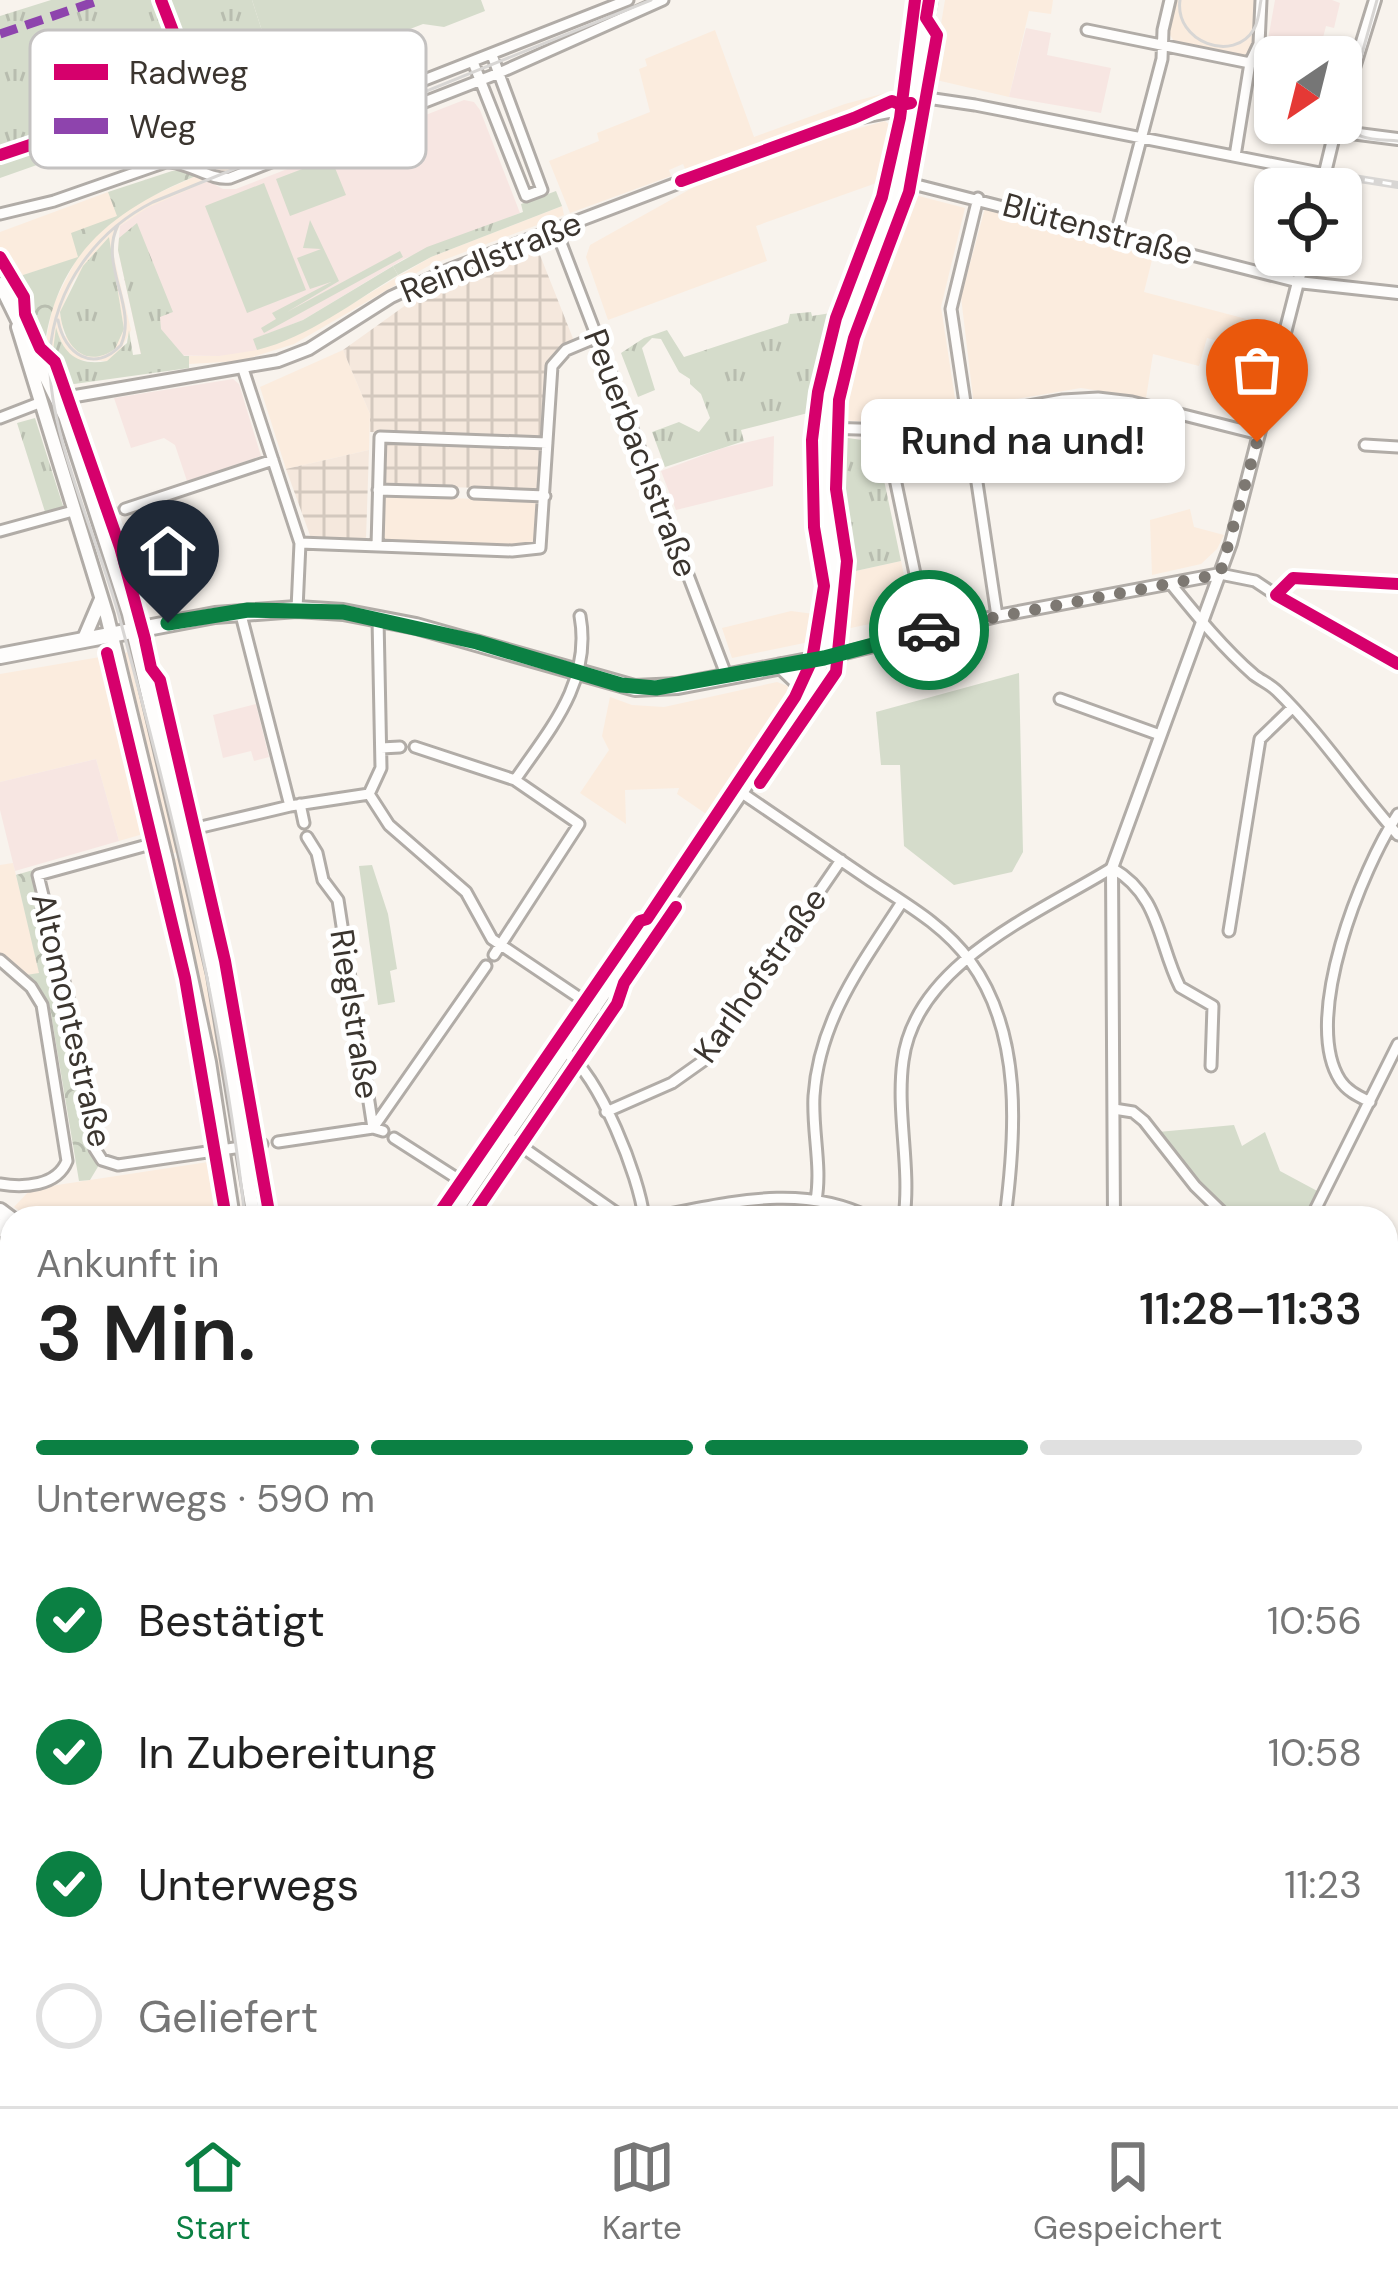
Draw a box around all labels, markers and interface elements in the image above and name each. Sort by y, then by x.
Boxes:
legend [30,30,426,168]
north arrow [1254,36,1362,144]
map controls [1254,36,1362,276]
text: Radweg [129,51,248,94]
text: Weg [129,105,196,148]
button: locate [1254,168,1362,276]
street label: Blütenstraße [998,183,1198,275]
street label: Reindlstraße [394,201,588,313]
pin [1206,319,1308,442]
street label: Peuerbachstraße [574,323,708,583]
icon: bag [1224,337,1290,403]
callout: Rund na und! [861,400,1185,484]
text: Rund na und! [900,415,1146,466]
pin [117,500,219,623]
icon: home [135,518,201,584]
courier [869,570,989,690]
icon: car [896,597,962,663]
street label: Karlhofstraße [684,879,836,1071]
street label: Altomontestraße [22,889,122,1151]
street label: Rieglstraße [320,926,390,1102]
text: Ankunft in [36,1238,219,1289]
text: 11:28–11:33 [1139,1279,1362,1338]
text: 3 Min. [36,1283,256,1384]
text: Unterwegs · 590 m [36,1473,375,1524]
icon: check [36,1587,102,1653]
text: Bestätigt [138,1591,325,1650]
text: 10:56 [1267,1595,1362,1646]
icon: check [36,1719,102,1785]
text: In Zubereitung [138,1723,437,1782]
text: 10:58 [1268,1727,1362,1778]
icon: check [36,1851,102,1917]
text: Unterwegs [138,1855,359,1914]
text: 11:23 [1284,1859,1362,1910]
text: Geliefert [138,1987,318,2046]
tab: Start [176,2134,251,2249]
tab: Karte [602,2134,682,2249]
tab: Gespeichert [1033,2134,1222,2249]

